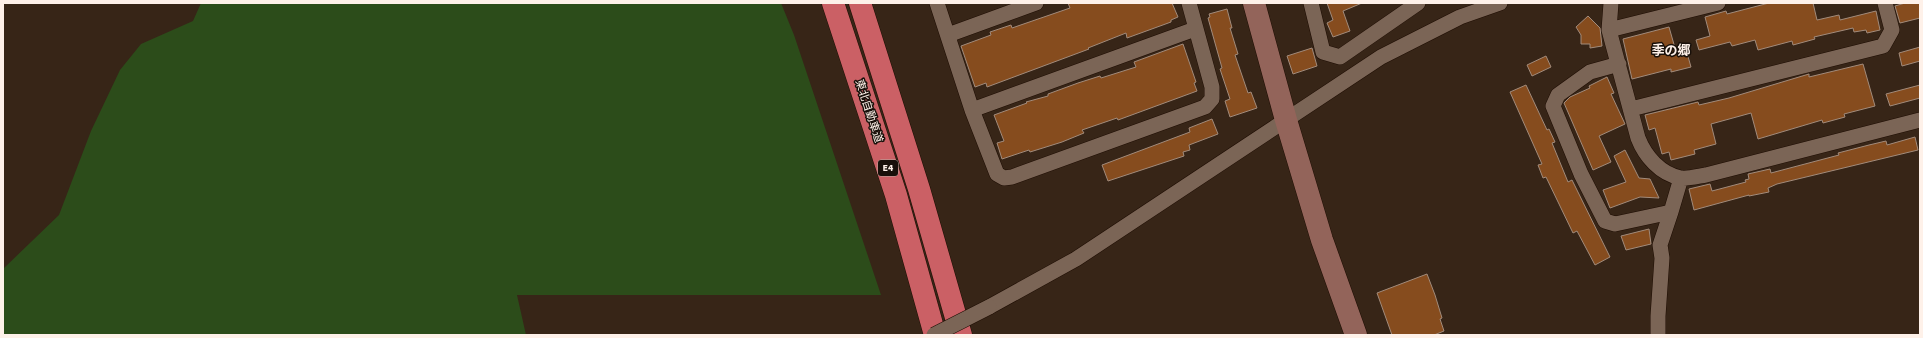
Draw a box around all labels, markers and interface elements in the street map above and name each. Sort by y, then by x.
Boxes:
district label: 季の郷 [1651,42,1691,60]
street label: 東北自動車道 [852,77,886,145]
road number: E4 [878,160,898,176]

